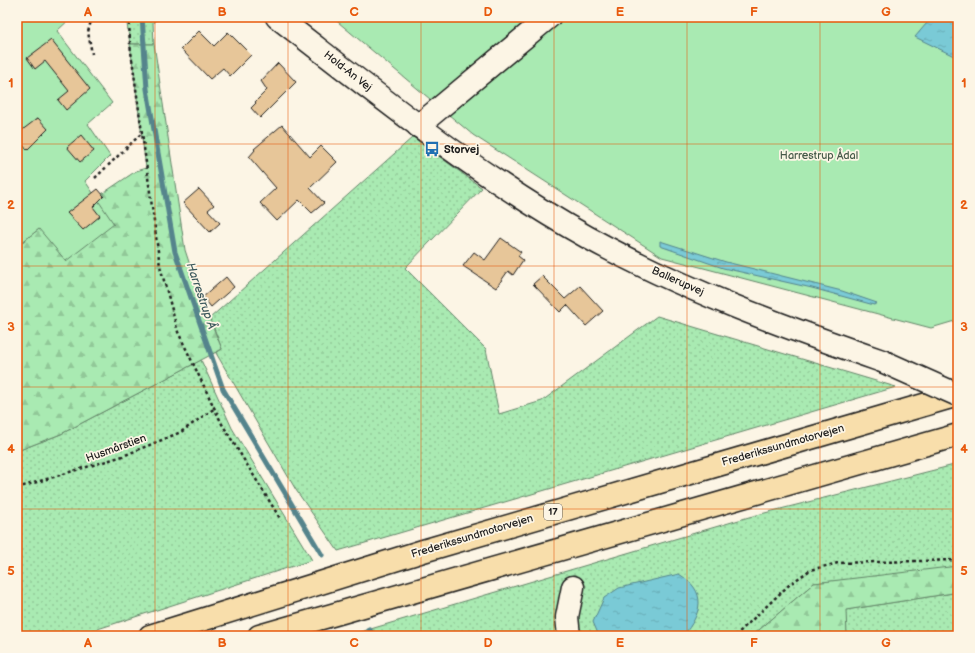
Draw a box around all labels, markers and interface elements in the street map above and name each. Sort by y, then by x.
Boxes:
text: A [83,4,92,20]
text: B [217,4,227,20]
text: C [349,4,359,20]
text: D [483,4,493,20]
text: E [616,4,625,20]
text: F [750,4,758,20]
text: G [881,4,891,20]
street label: Hold-An Vej [321,48,375,94]
text: 1 [8,75,14,91]
text: 1 [961,75,967,91]
bus stop icon: Storvej [423,140,441,158]
place label: Storvej [444,143,479,156]
park label: Harrestrup Ådal [780,148,858,162]
text: 2 [7,197,15,213]
text: 2 [960,197,968,213]
water label: Harrestrup Å [183,260,220,331]
street label: Ballerupvej [650,264,706,298]
text: 3 [7,319,15,335]
text: 3 [960,319,968,335]
street label: Frederikssundmotorvejen [720,421,846,469]
street label: Husmårstien [84,431,148,465]
text: 4 [7,441,15,457]
text: 4 [960,441,968,457]
road number: 17 [544,504,562,520]
street label: Frederikssundmotorvejen [410,511,534,561]
text: 5 [7,563,15,579]
text: 5 [960,563,968,579]
text: A [83,635,92,651]
text: B [217,635,227,651]
text: C [349,635,359,651]
text: D [483,635,493,651]
text: E [616,635,625,651]
text: F [750,635,758,651]
text: G [881,635,891,651]

